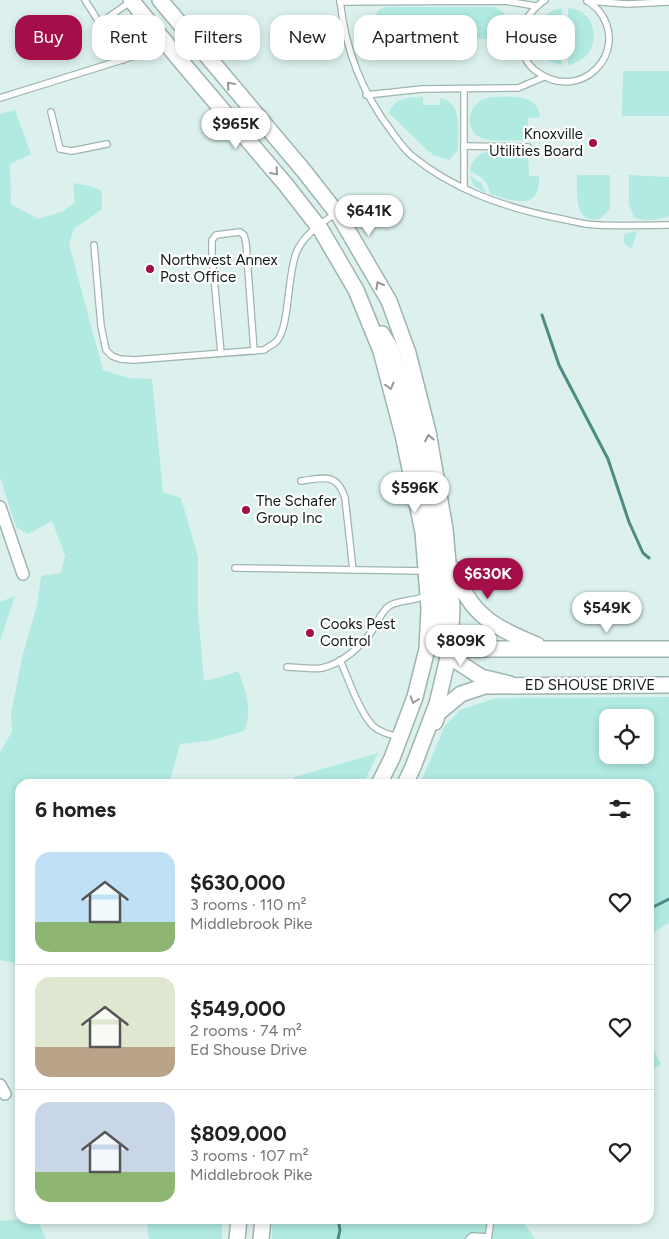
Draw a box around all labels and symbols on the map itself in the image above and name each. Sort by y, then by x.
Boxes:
one-way arrow [227,81,236,90]
pin: $965K [201,108,271,150]
place label: Knoxville Utilities Board [489,125,583,160]
marker: Knoxville Utilities Board [587,137,599,149]
one-way arrow [269,166,278,175]
pin: $641K [334,194,404,237]
place label: Northwest Annex Post Office [160,251,278,286]
marker: Northwest Annex Post Office [144,263,156,275]
one-way arrow [375,281,385,290]
one-way arrow [384,381,394,389]
one-way arrow [424,434,435,443]
pin: $596K [380,472,450,514]
place label: The Schafer Group Inc [256,492,337,527]
marker: The Schafer Group Inc [240,504,252,516]
pin: $630K [453,558,523,600]
pin: $549K [572,592,642,634]
place label: Cooks Pest Control [320,615,396,650]
pin: $809K [426,624,496,667]
marker: Cooks Pest Control [304,627,316,639]
street label: ED SHOUSE DRIVE [525,676,655,694]
one-way arrow [409,695,419,704]

